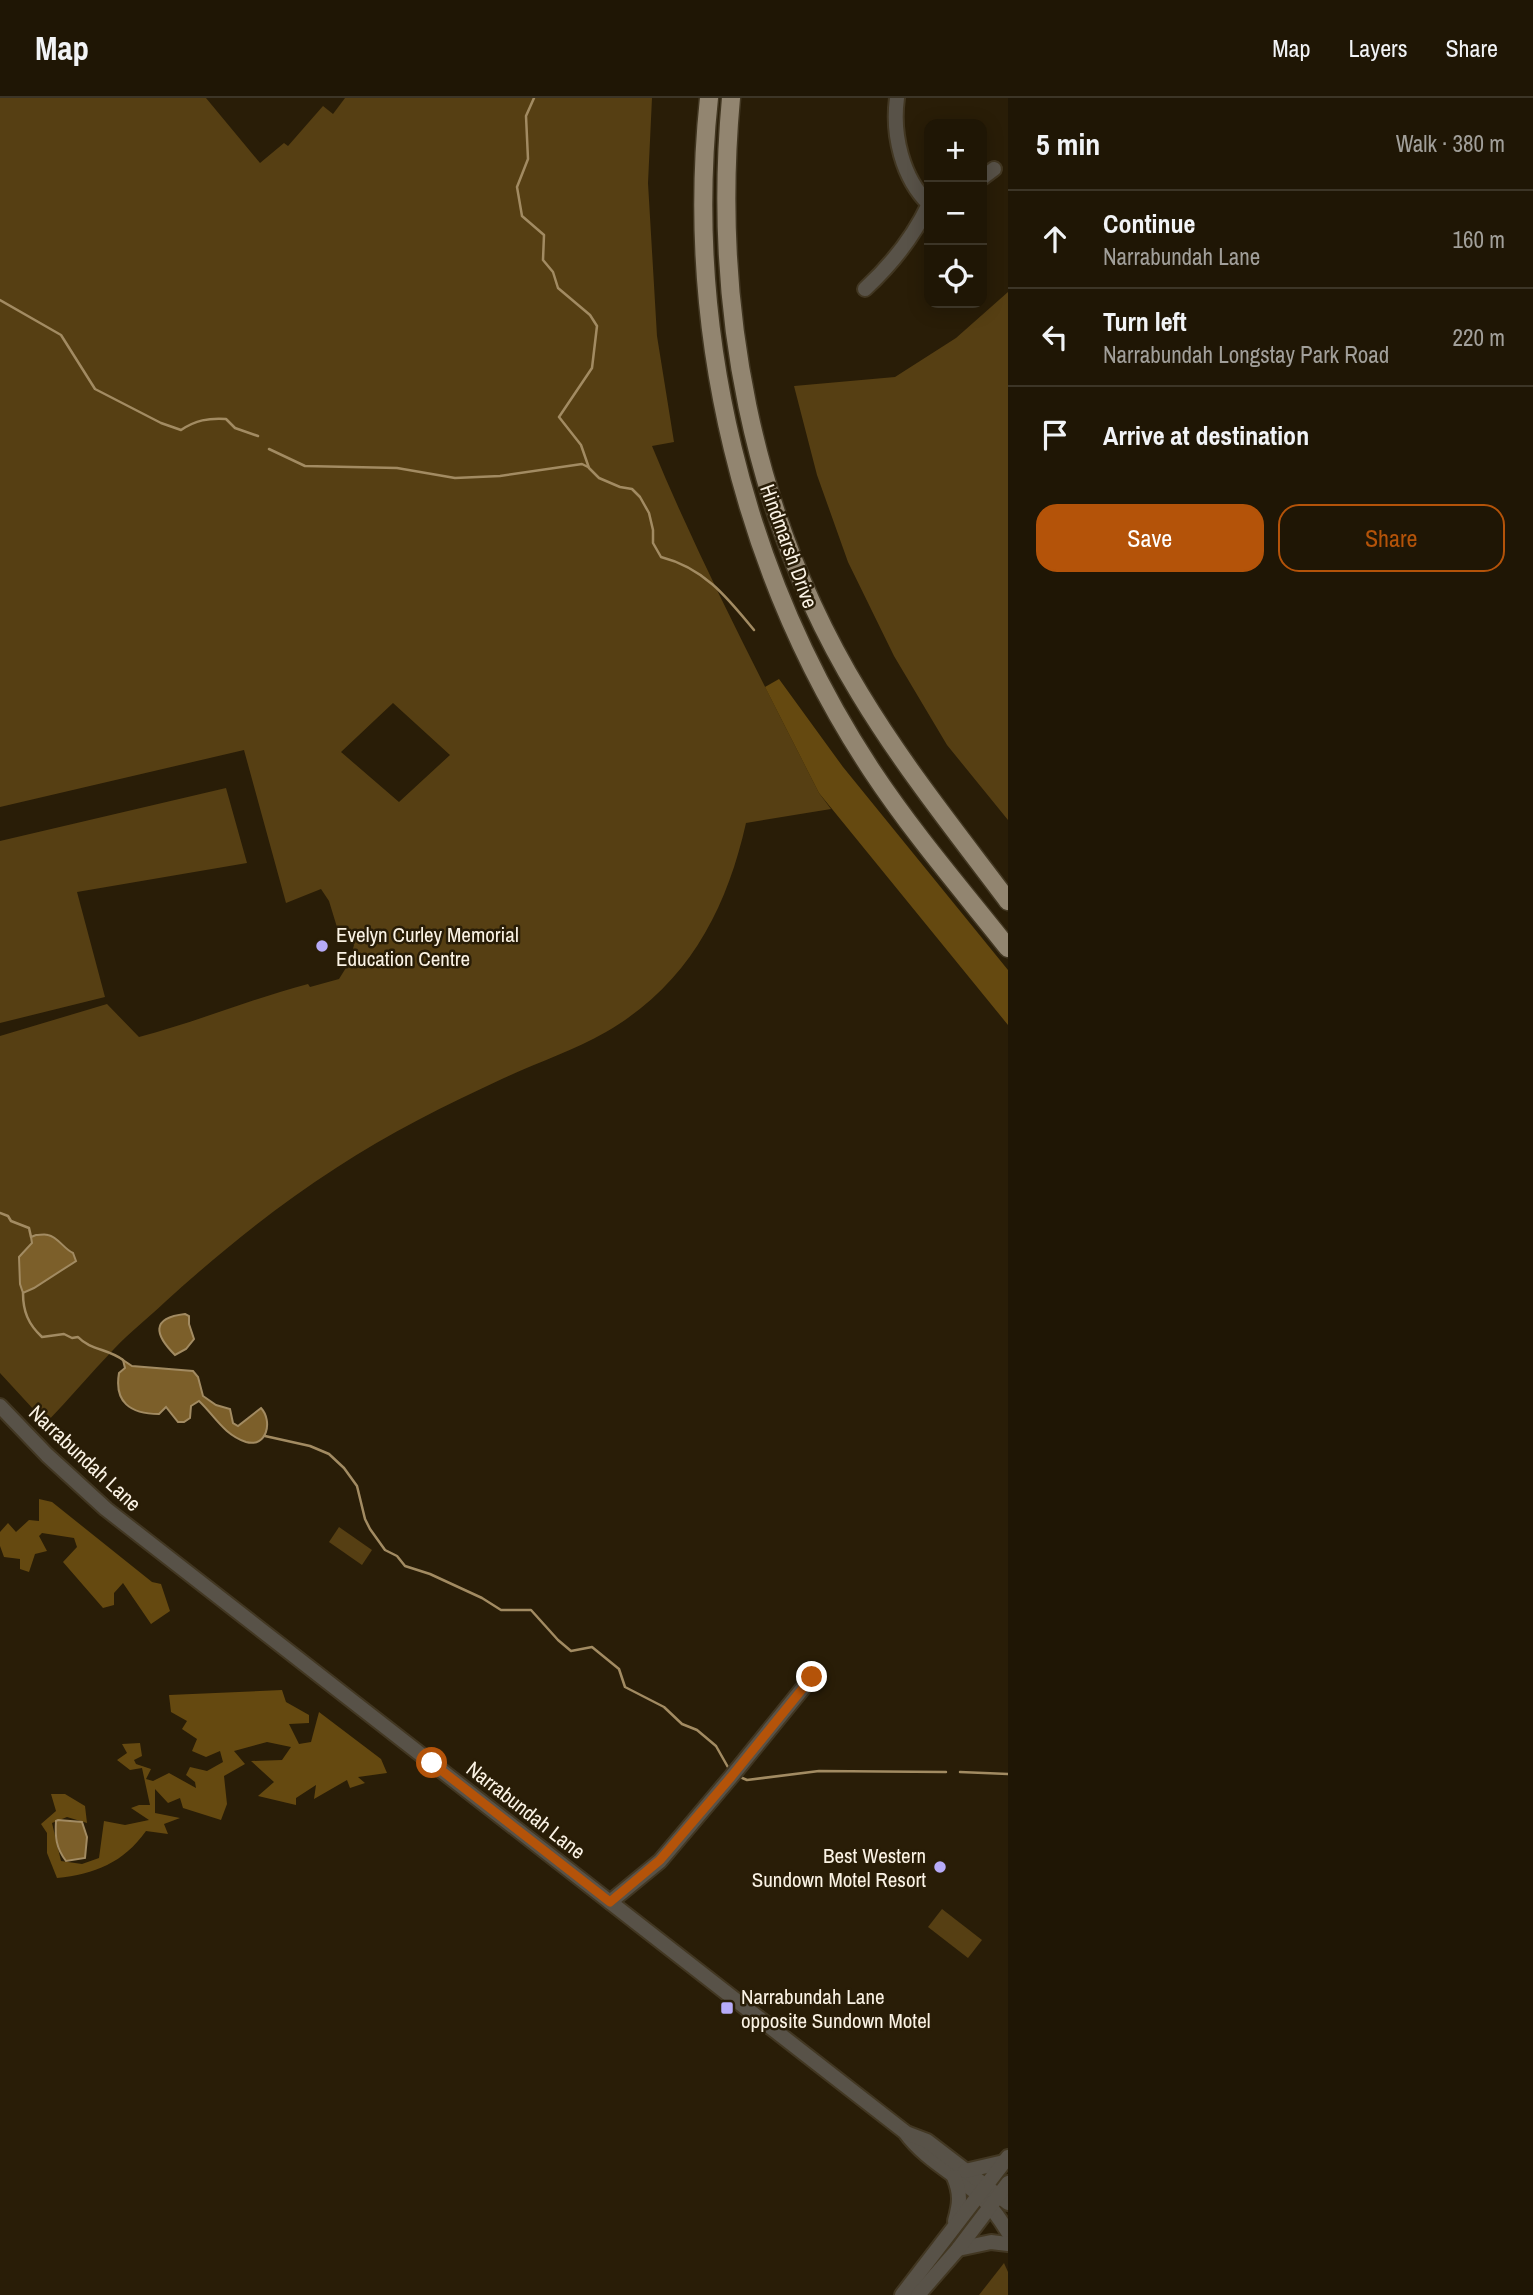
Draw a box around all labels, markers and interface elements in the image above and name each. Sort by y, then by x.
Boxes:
text: Map [35,26,89,70]
text: Map [1272,32,1310,64]
text: Layers [1348,32,1407,64]
text: Share [1445,32,1498,64]
map controls [924,119,987,308]
button: + [924,119,987,182]
text: 5 min [1036,124,1100,164]
text: Walk · 380 m [1396,128,1505,159]
button: − [924,182,987,245]
text: Continue [1103,206,1195,241]
icon: ahead [1036,220,1074,258]
text: 160 m [1453,224,1505,255]
text: Narrabundah Lane [1103,241,1260,272]
button: locate [924,245,987,308]
text: Turn left [1103,304,1187,339]
icon: left [1036,318,1074,356]
text: 220 m [1453,322,1505,353]
text: Narrabundah Longstay Park Road [1103,339,1389,370]
icon: arrive [1036,416,1074,454]
text: Arrive at destination [1103,418,1309,453]
street label: Hindmarsh Drive [753,480,825,612]
button: Save [1036,504,1264,572]
button: Share [1278,504,1505,572]
place label: Evelyn Curley Memorial Education Centre [336,920,519,973]
marker: Evelyn Curley Memorial Education Centre [314,938,330,954]
street label: Narrabundah Lane [23,1398,147,1518]
route end [796,1661,827,1692]
route start [416,1747,447,1778]
street label: Narrabundah Lane [460,1754,592,1866]
place label: Best Western Sundown Motel Resort [752,1841,926,1894]
marker: Best Western Sundown Motel Resort [932,1859,948,1875]
place label: Narrabundah Lane opposite Sundown Motel [741,1982,931,2035]
marker: Narrabundah Lane opposite Sundown Motel [719,2000,735,2016]

